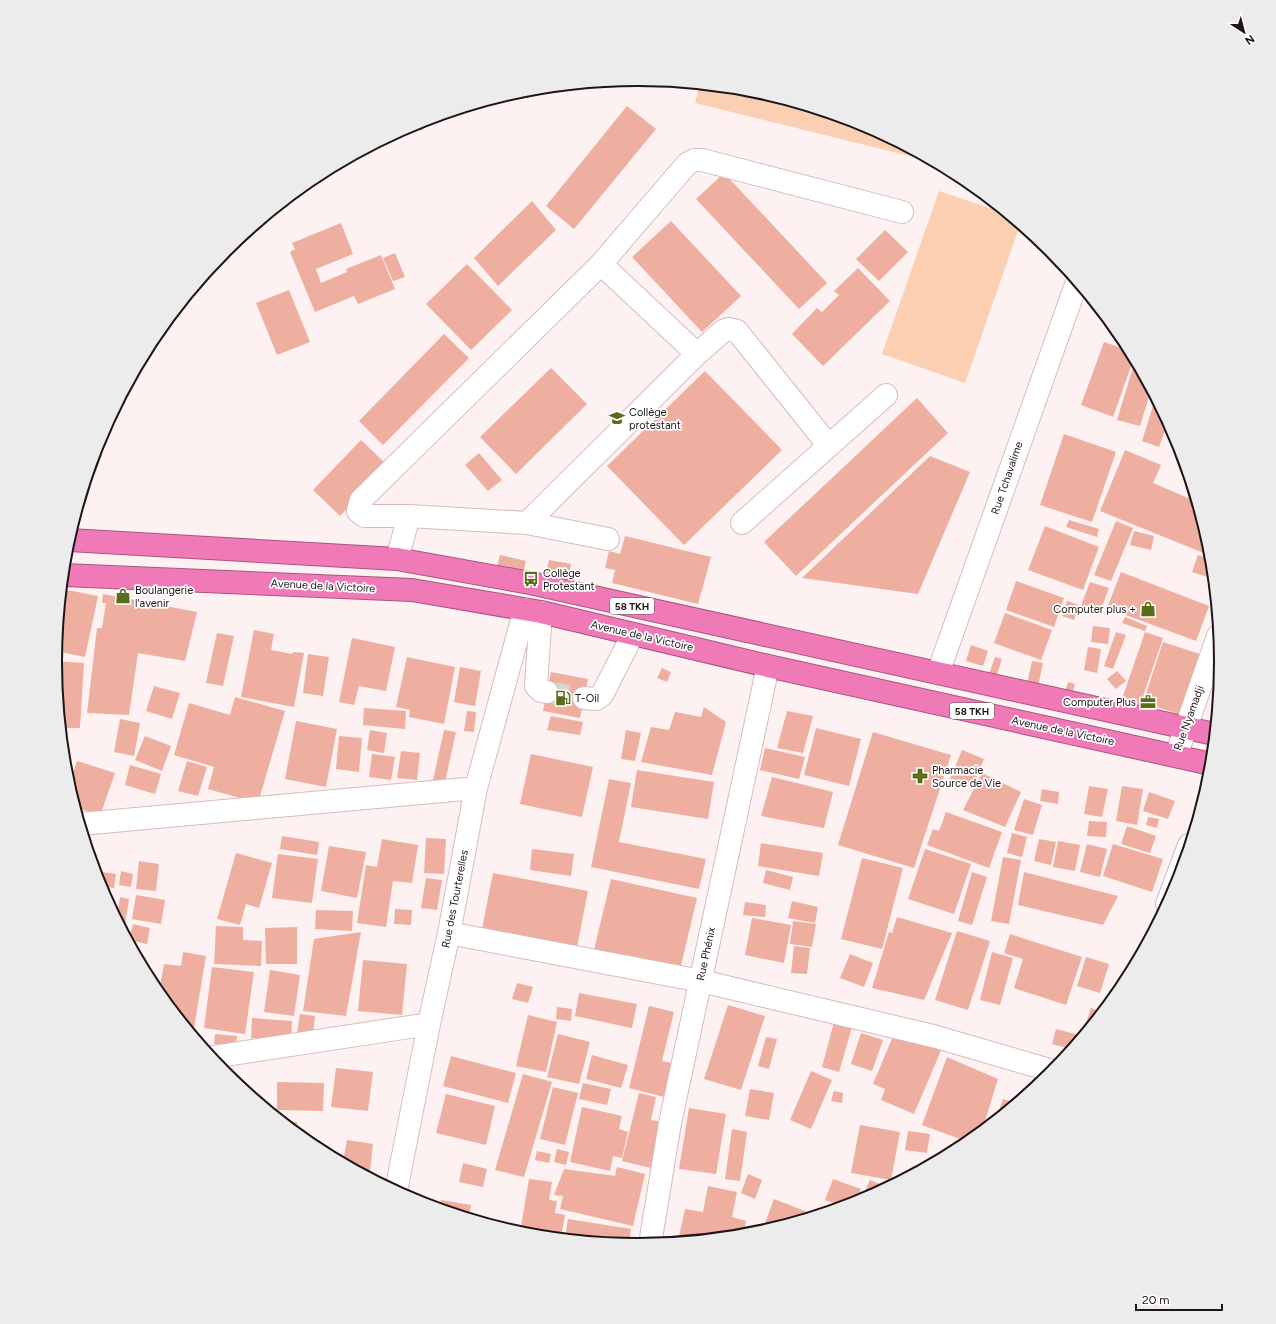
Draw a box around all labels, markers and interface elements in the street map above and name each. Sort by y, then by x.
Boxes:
north arrow [1224,12,1264,52]
text: N [1242,32,1257,47]
place label: Collège protestant [629,406,681,432]
school or university icon: Collège protestant [608,409,626,427]
street label: Rue Tchavalime [988,440,1026,516]
place label: Collège Protestant [543,567,595,593]
bus stop icon: Collège Protestant [522,570,540,588]
street label: Avenue de la Victoire [270,577,376,595]
place label: Boulangerie l'avenir [135,584,193,610]
shop icon: Boulangerie l'avenir [114,587,132,605]
road number: 58 TKH [610,598,654,614]
shop icon: Computer plus + [1139,600,1157,618]
place label: Computer plus + [1053,603,1136,616]
street label: Avenue de la Victoire [590,618,694,654]
street label: Rue Nyamadji [1171,684,1207,752]
fuel station icon: T-Oil [554,689,572,707]
place label: T-Oil [575,692,599,705]
office icon: Computer Plus [1139,693,1157,711]
place label: Computer Plus [1063,696,1136,709]
road number: 58 TKH [950,703,994,719]
street label: Avenue de la Victoire [1010,714,1116,748]
place label: Pharmacie Source de Vie [932,764,1001,790]
pharmacy icon: Pharmacie Source de Vie [911,767,929,785]
street label: Rue des Tourterelles [439,849,471,949]
street label: Rue Phénix [694,925,718,982]
scale bar [1136,1286,1222,1312]
text: 20 m [1142,1293,1170,1307]

